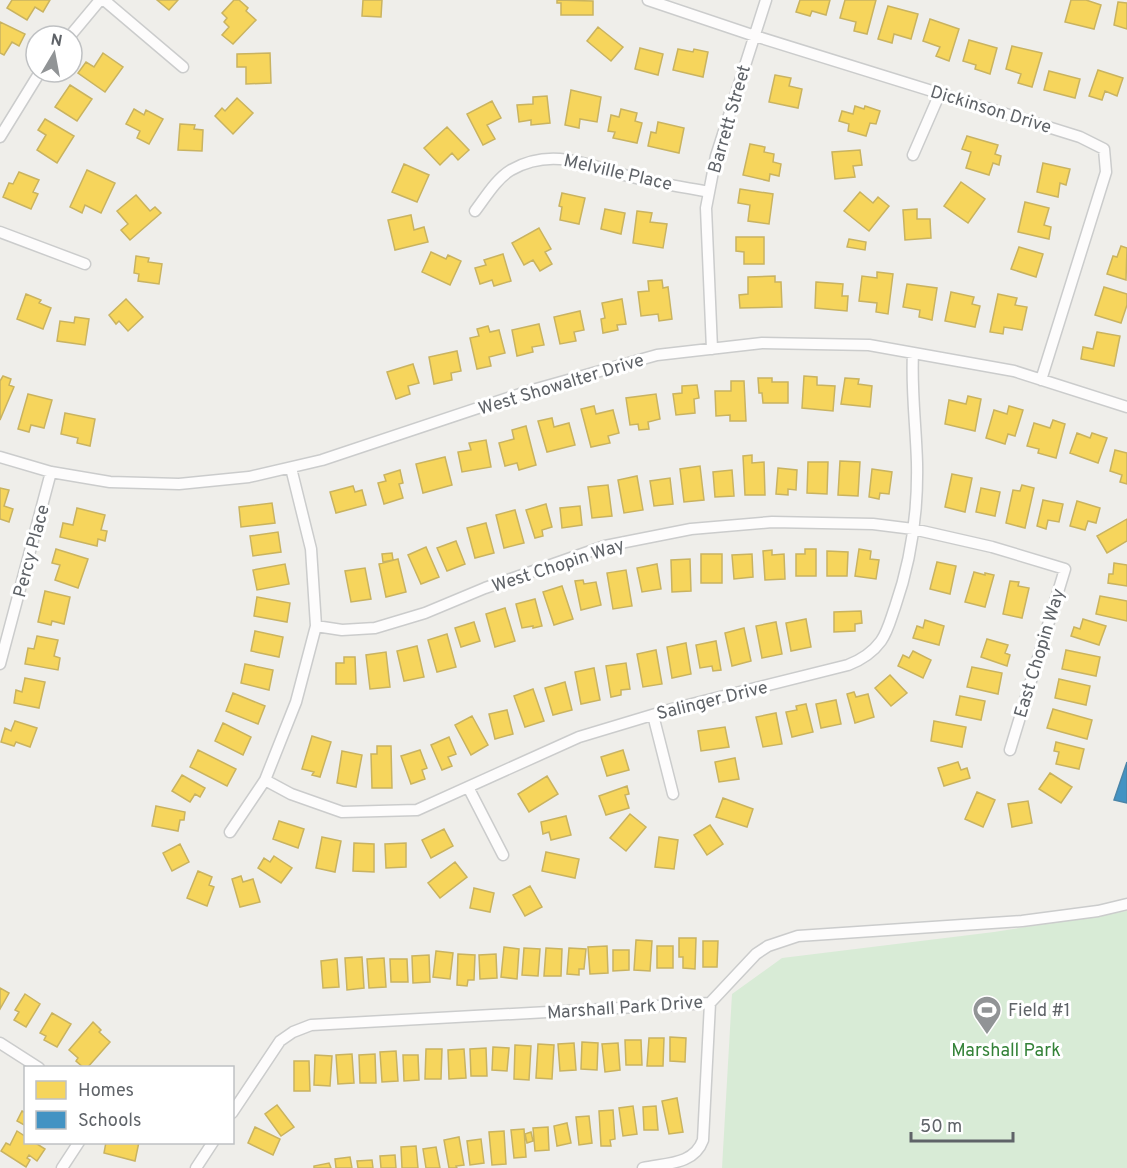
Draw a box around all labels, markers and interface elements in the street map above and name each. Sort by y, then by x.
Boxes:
north arrow [24,24,84,84]
text: N [49,30,64,52]
street label: Barrett Street [704,63,757,176]
street label: Dickinson Drive [927,81,1054,140]
street label: Melville Place [561,150,674,197]
street label: West Showalter Drive [476,349,647,422]
street label: Percy Place [9,502,56,600]
street label: West Chopin Way [489,534,628,599]
street label: East Chopin Way [1010,586,1071,721]
street label: Salinger Drive [654,677,770,726]
street label: Marshall Park Drive [546,992,704,1025]
sports icon: Field #1 [971,994,1003,1036]
place label: Field #1 [1008,1000,1070,1023]
park label: Marshall Park [951,1040,1061,1063]
legend [24,1066,234,1144]
text: Homes [78,1080,134,1103]
scale bar [911,1105,1013,1143]
text: Schools [78,1110,141,1133]
text: 50 m [920,1116,962,1139]

